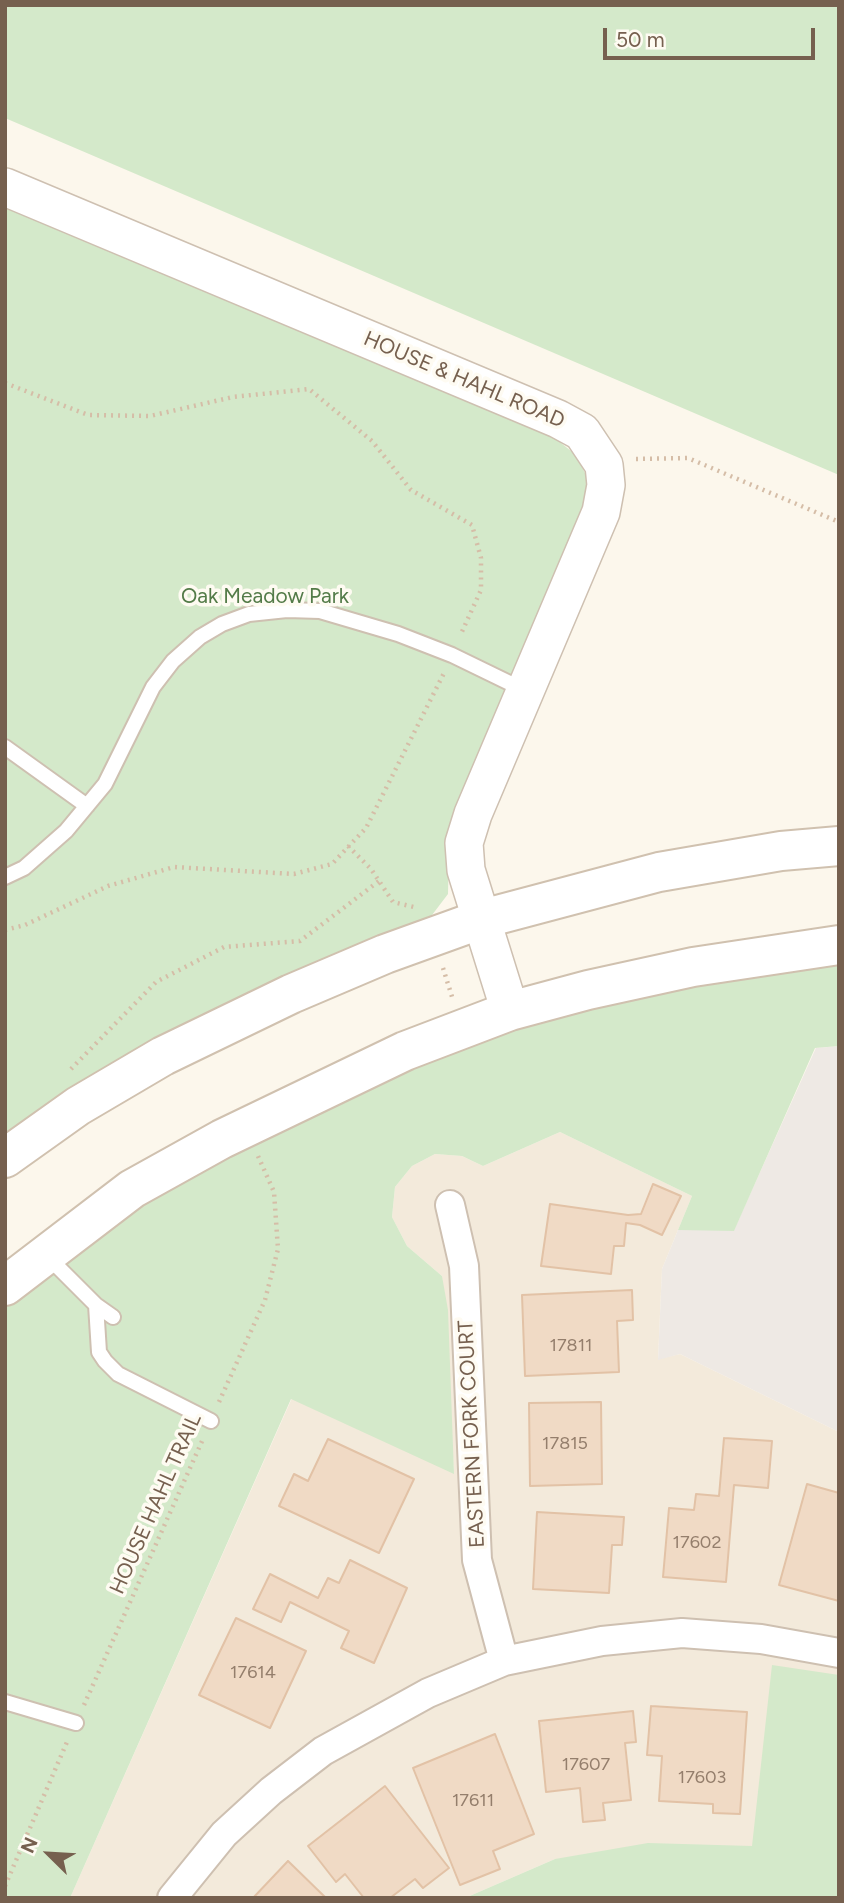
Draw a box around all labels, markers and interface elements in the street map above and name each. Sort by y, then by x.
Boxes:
scale bar [606,14,818,58]
text: 50 m [616,27,665,52]
street label: HOUSE & HAHL ROAD [360,326,568,434]
park label: Oak Meadow Park [181,584,349,610]
street label: EASTERN FORK COURT [453,1320,491,1548]
house number: 17811 [549,1335,593,1357]
street label: HOUSE HAHL TRAIL [105,1410,207,1598]
house number: 17815 [542,1433,588,1455]
house number: 17602 [673,1532,721,1554]
house number: 17614 [230,1662,276,1684]
house number: 17607 [562,1754,610,1776]
house number: 17603 [678,1767,726,1789]
house number: 17611 [452,1790,494,1812]
north arrow [14,1819,84,1889]
text: N [16,1834,43,1857]

